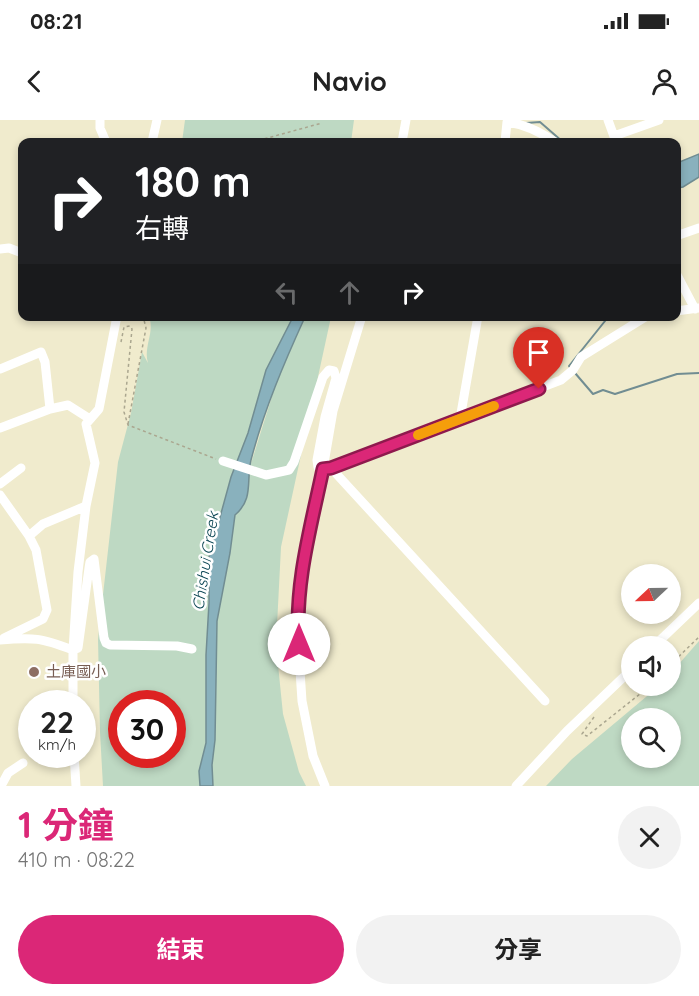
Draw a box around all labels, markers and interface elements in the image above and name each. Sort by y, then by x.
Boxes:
text: 08:21 [30,7,83,35]
text: Navio [312,64,387,98]
icon: back [18,65,51,98]
icon: person [648,65,681,98]
text: 180 m [135,155,251,208]
icon: right [36,162,114,240]
text: 右轉 [135,211,189,245]
icon: left [270,276,303,309]
icon: ahead [333,276,366,309]
icon: right [396,276,429,309]
pin [513,327,564,389]
icon: arrive [522,336,555,369]
water label: Chishui Creek [187,509,223,612]
north arrow [621,564,681,624]
map controls [621,564,681,768]
position arrow [267,612,331,676]
button: sound [621,636,681,696]
place label: 土庫國小 [46,662,106,681]
marker: 土庫國小 [27,665,41,679]
speed limit sign: 30 [108,690,186,768]
text: 22 [40,703,74,741]
button: search [621,708,681,768]
text: km/h [38,735,76,754]
text: 1 分鐘 [18,802,114,847]
button: close [618,806,681,869]
text: 410 m · 08:22 [18,847,135,872]
button: 結束 [18,915,344,984]
button: 分享 [356,915,681,984]

